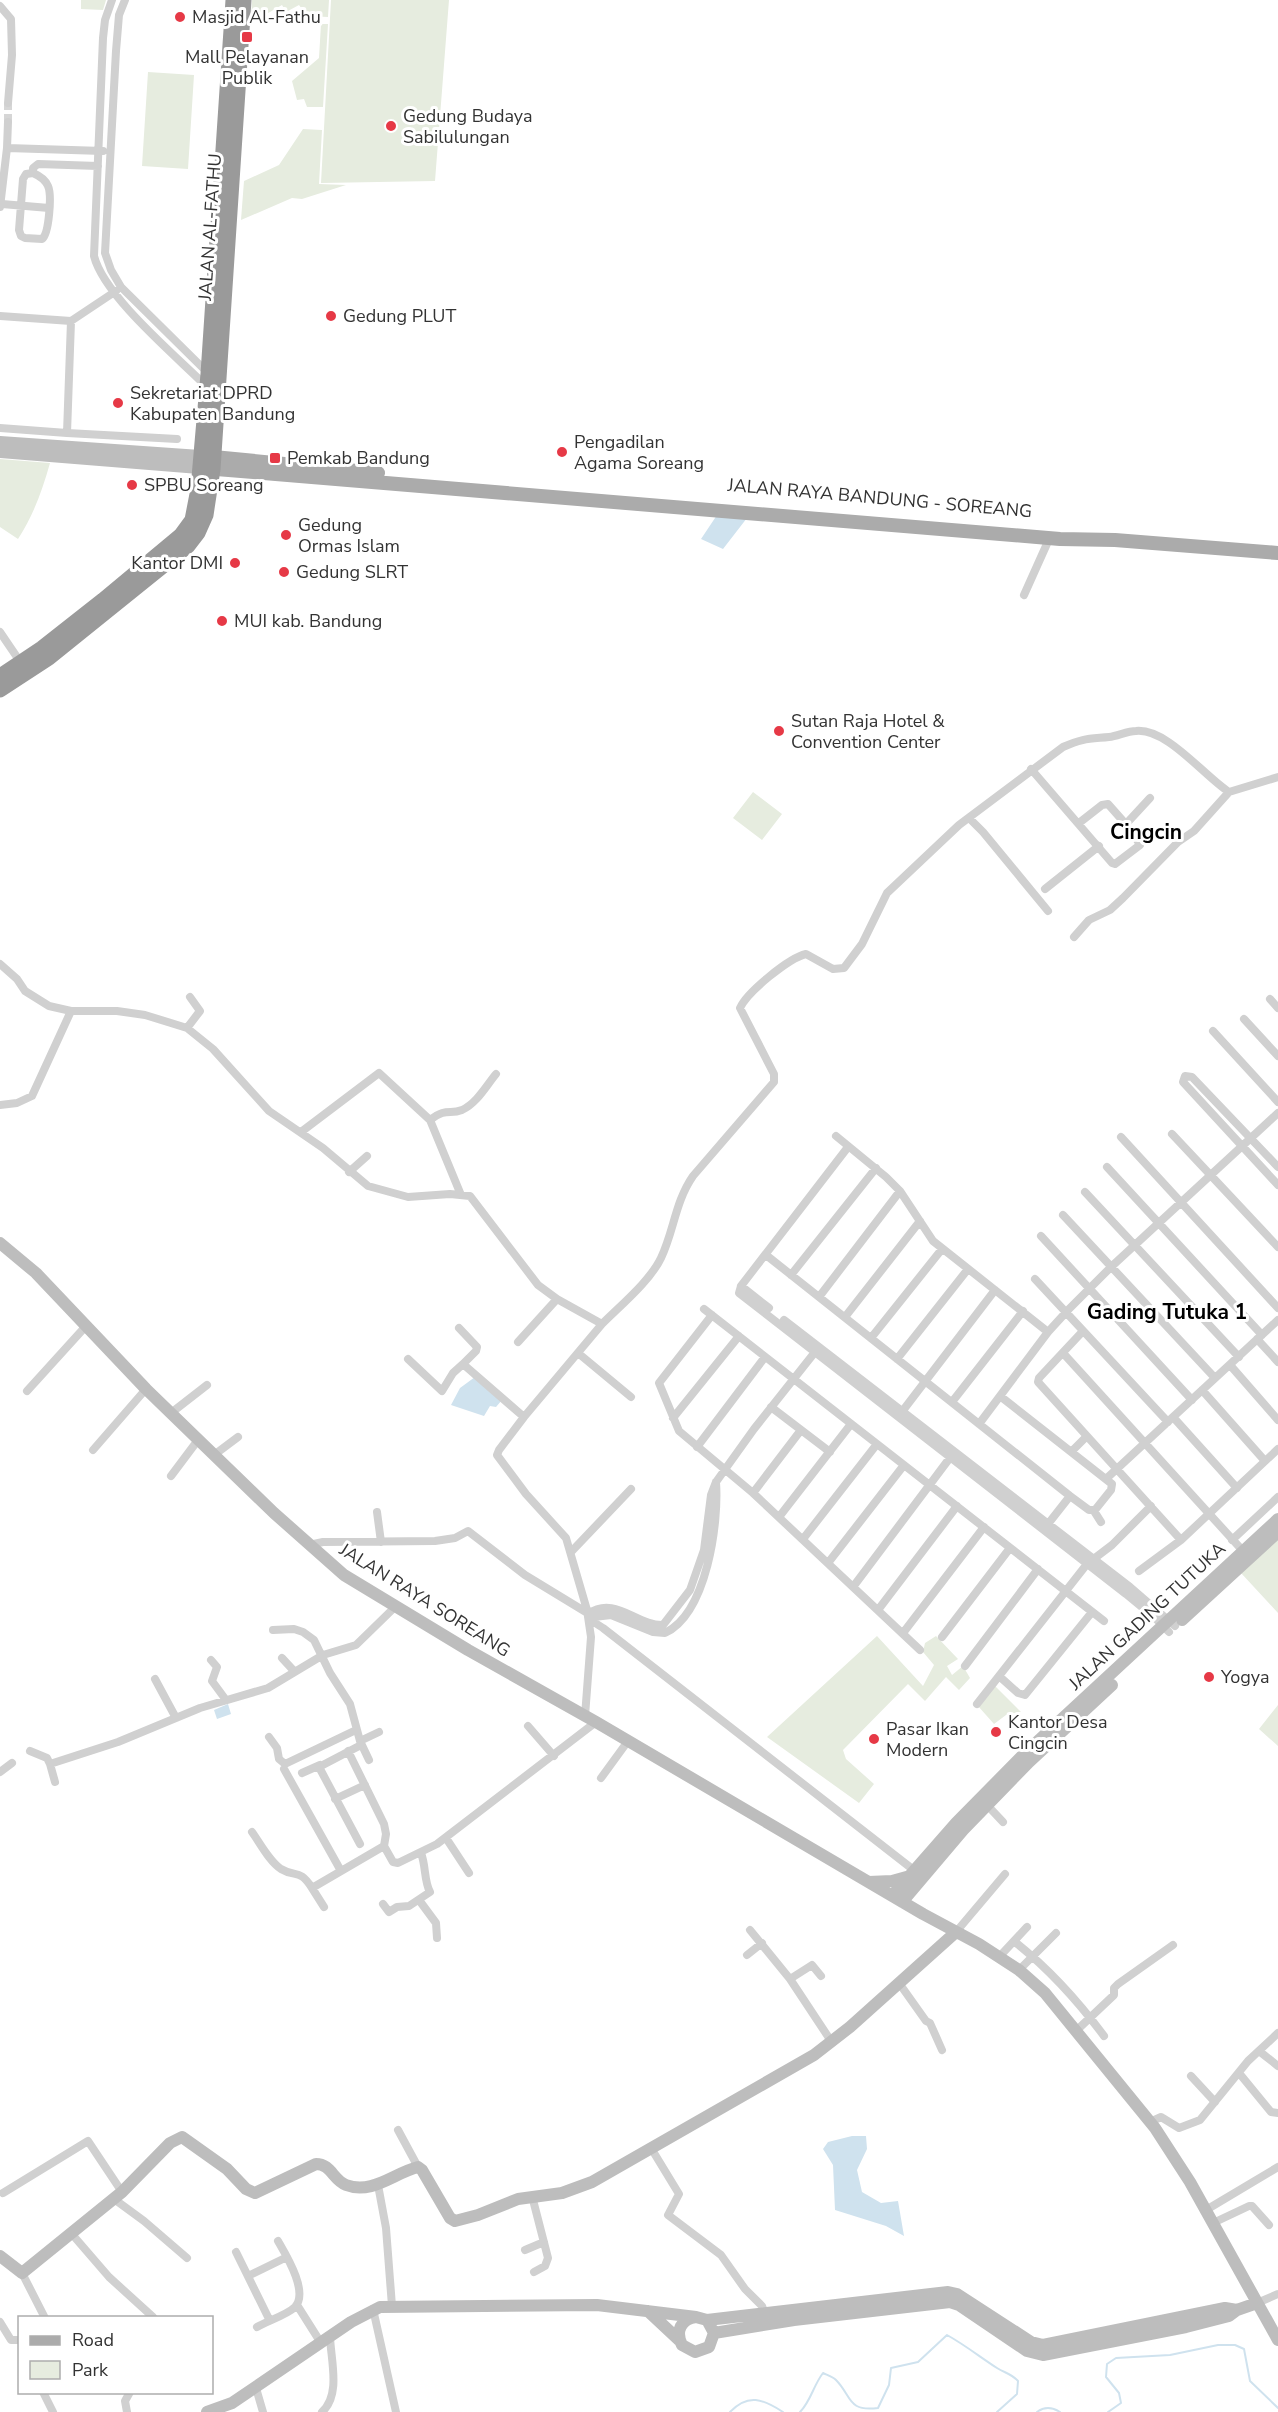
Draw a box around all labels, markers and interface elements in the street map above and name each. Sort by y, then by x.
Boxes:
place label: Masjid Al-Fathu [192,5,321,29]
marker: Masjid Al-Fathu [173,10,187,24]
marker: Mall Pelayanan Publik [240,30,254,44]
place label: Mall Pelayanan Publik [185,45,309,90]
place label: Gedung Budaya Sabilulungan [403,104,532,149]
marker: Gedung Budaya Sabilulungan [384,119,398,133]
street label: JALAN AL-FATHU [193,153,227,302]
place label: Gedung PLUT [343,304,456,328]
marker: Gedung PLUT [324,309,338,323]
place label: Sekretariat DPRD Kabupaten Bandung [130,381,295,426]
marker: Sekretariat DPRD Kabupaten Bandung [111,396,125,410]
place label: Pengadilan Agama Soreang [574,430,704,475]
marker: Pengadilan Agama Soreang [555,445,569,459]
place label: Pemkab Bandung [287,446,430,470]
marker: Pemkab Bandung [268,451,282,465]
place label: SPBU Soreang [144,473,264,497]
street label: JALAN RAYA BANDUNG - SOREANG [726,473,1033,523]
marker: SPBU Soreang [125,478,139,492]
place label: Gedung Ormas Islam [298,513,400,558]
marker: Gedung Ormas Islam [279,528,293,542]
place label: Kantor DMI [131,551,223,575]
marker: Kantor DMI [228,556,242,570]
place label: Gedung SLRT [296,560,408,584]
marker: Gedung SLRT [277,565,291,579]
place label: MUI kab. Bandung [234,609,382,633]
marker: MUI kab. Bandung [215,614,229,628]
place label: Sutan Raja Hotel & Convention Center [791,709,945,754]
marker: Sutan Raja Hotel & Convention Center [772,724,786,738]
district label: Cingcin [1110,818,1182,846]
district label: Gading Tutuka 1 [1087,1298,1247,1326]
street label: JALAN RAYA SOREANG [334,1537,515,1662]
street label: JALAN GADING TUTUKA [1063,1537,1231,1696]
place label: Yogya [1220,1665,1269,1689]
marker: Yogya [1202,1670,1216,1684]
place label: Kantor Desa Cingcin [1008,1710,1107,1755]
place label: Pasar Ikan Modern [886,1717,969,1762]
marker: Kantor Desa Cingcin [989,1725,1003,1739]
marker: Pasar Ikan Modern [867,1732,881,1746]
legend [18,2316,213,2394]
text: Road [72,2328,114,2352]
text: Park [72,2358,109,2382]

